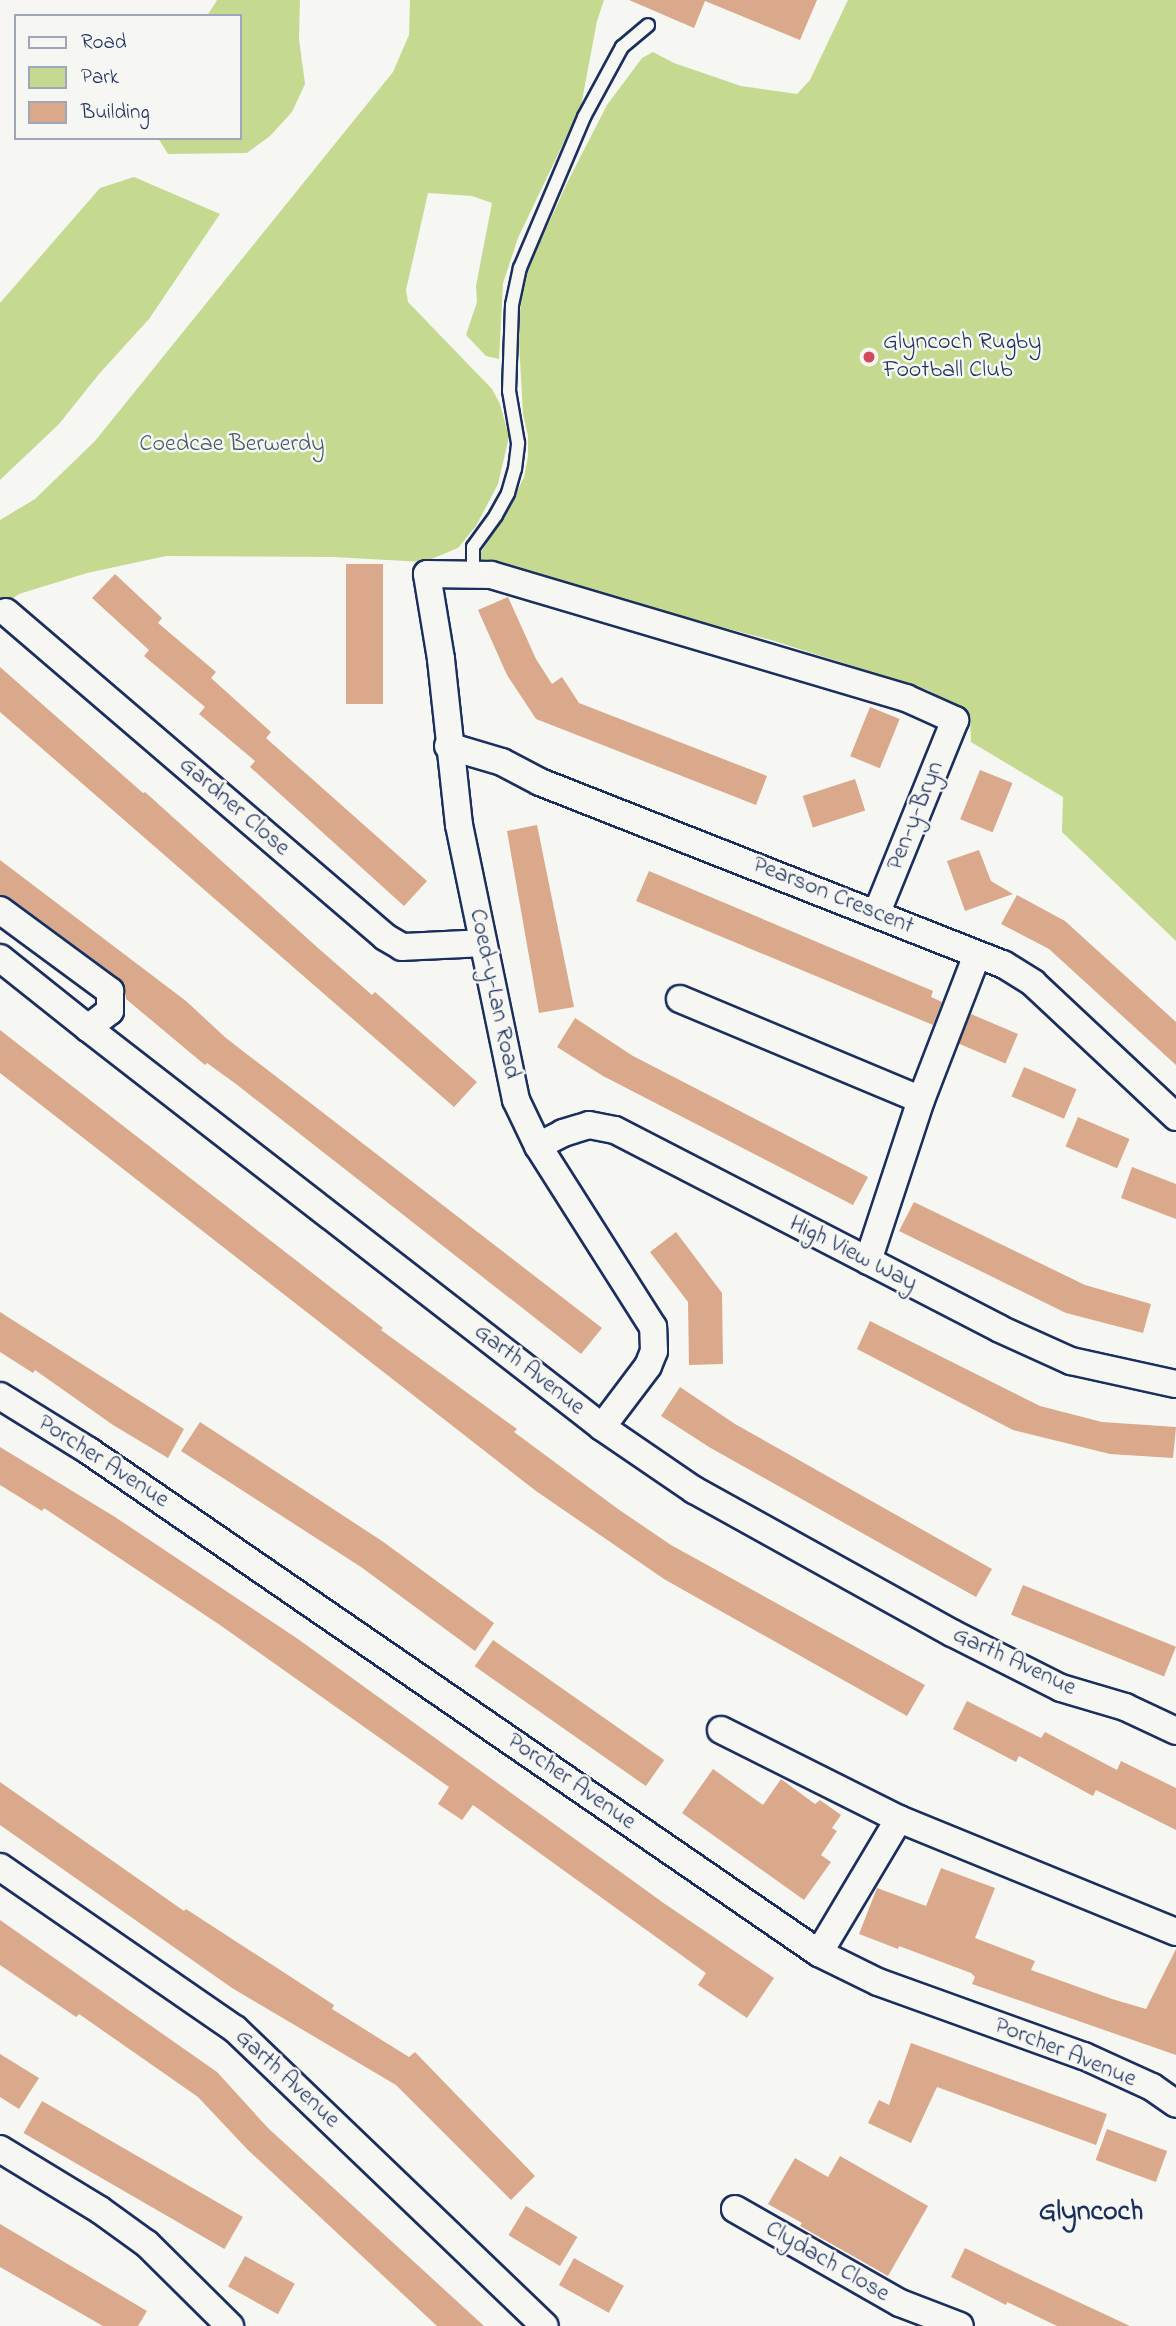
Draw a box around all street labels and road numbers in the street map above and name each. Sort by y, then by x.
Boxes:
street label: Gardner Close [173,751,295,863]
street label: Pen-y-Bryn [881,757,951,875]
street label: Pearson Crescent [748,851,918,941]
street label: Coed-y-Lan Road [462,906,526,1082]
street label: High View Way [784,1209,922,1299]
street label: Garth Avenue [468,1318,590,1422]
street label: Porcher Avenue [32,1409,174,1515]
street label: Garth Avenue [948,1621,1080,1703]
street label: Porcher Avenue [501,1727,641,1837]
street label: Porcher Avenue [990,2011,1140,2095]
street label: Garth Avenue [229,2023,345,2135]
street label: Clydach Close [760,2215,894,2309]

